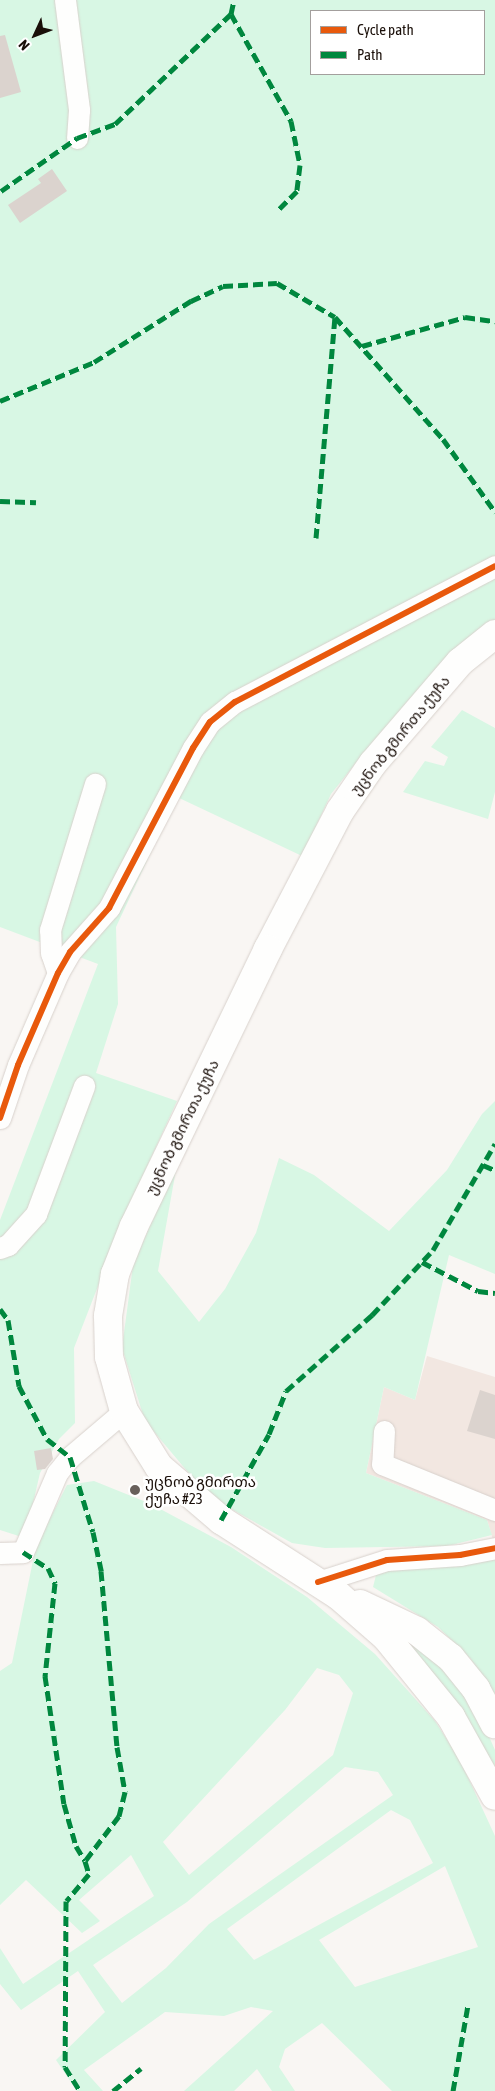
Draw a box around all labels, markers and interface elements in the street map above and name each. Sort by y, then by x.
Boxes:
north arrow [10,10,60,60]
legend [310,10,485,75]
text: Cycle path [357,21,414,38]
text: N [15,37,33,54]
text: Path [357,46,383,63]
street label: უცნობ გმირთა ქუჩა [346,672,454,798]
street label: უცნობ გმირთა ქუჩა [141,1057,223,1197]
place label: უცნობ გმირთა ქუჩა #23 [145,1472,256,1507]
marker: უცნობ გმირთა ქუჩა #23 [129,1484,141,1496]

